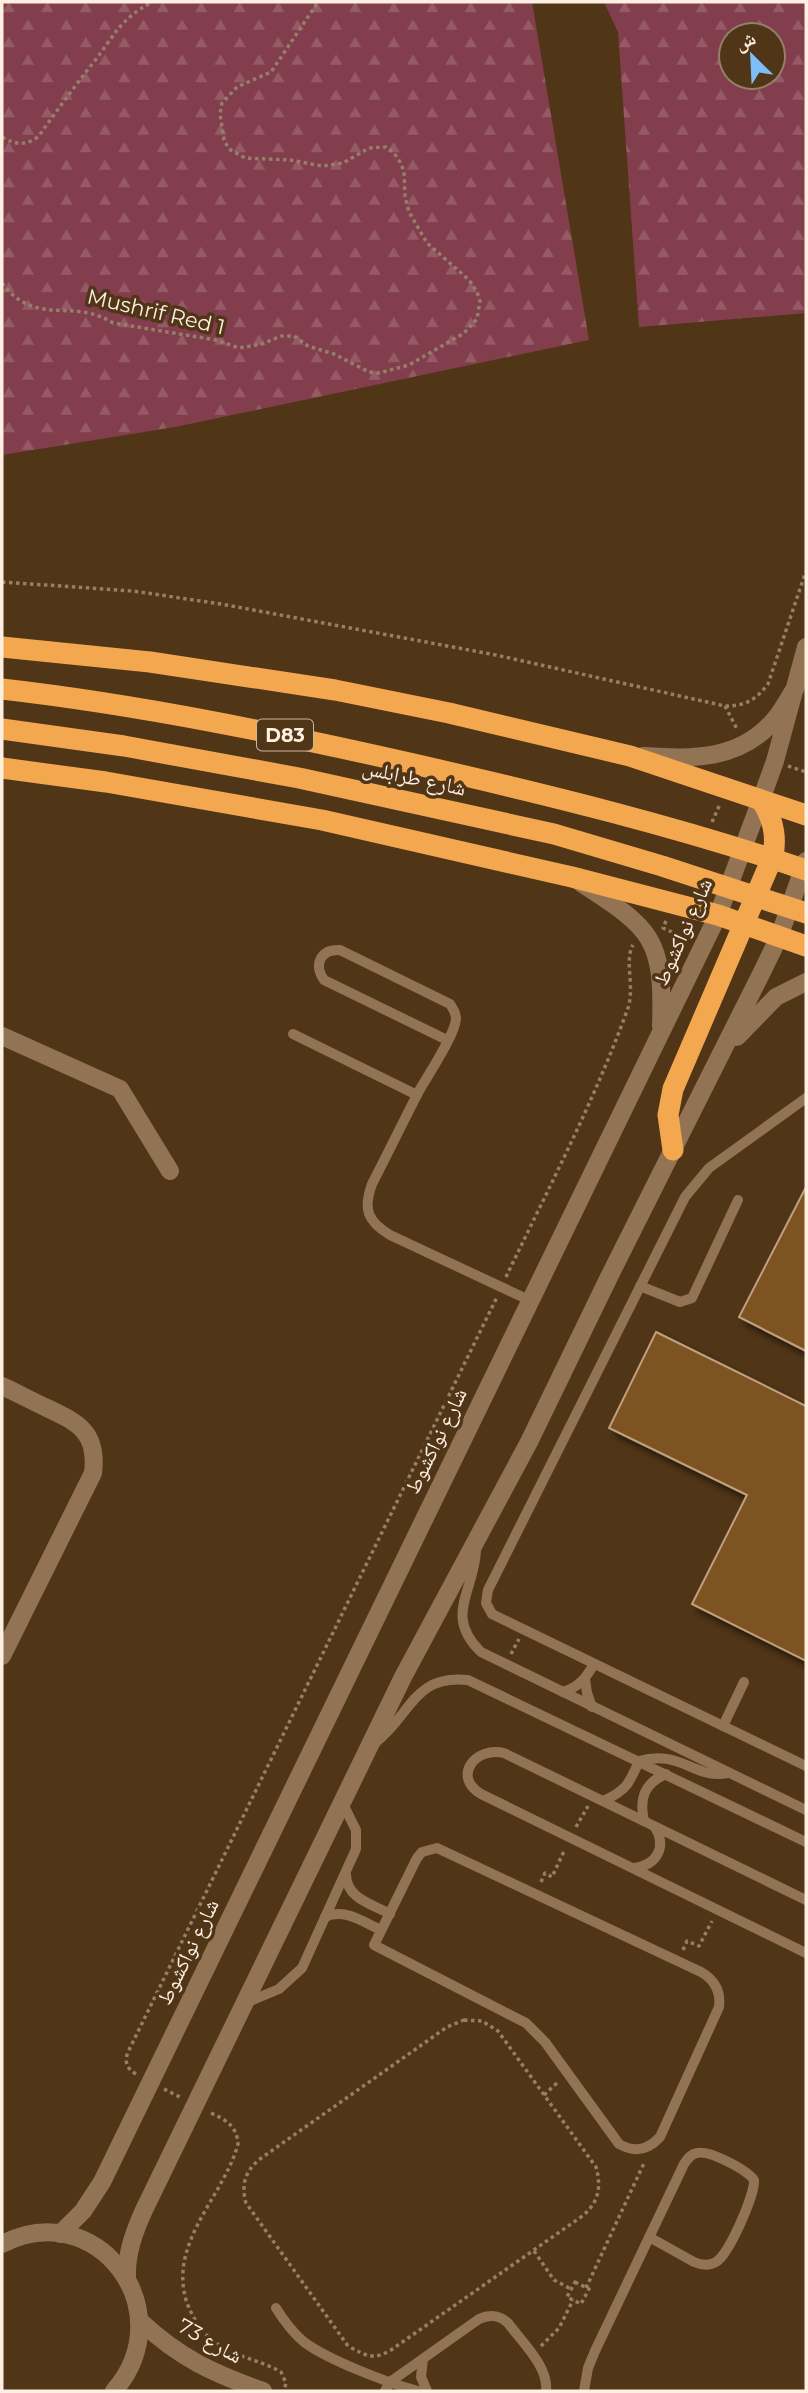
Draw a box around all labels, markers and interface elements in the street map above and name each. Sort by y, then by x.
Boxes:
north arrow [717,21,787,91]
text: ش [731,26,759,56]
street label: Mushrif Red 1 [85,284,227,339]
road number: D83 [257,720,313,750]
street label: شارع طرابلس [360,754,468,802]
street label: شارع نواكشوط [648,874,718,990]
street label: شارع نواكشوط [399,1384,473,1498]
street label: شارع نواكشوط [151,1895,225,2009]
street label: شارع 73 [173,2313,247,2369]

